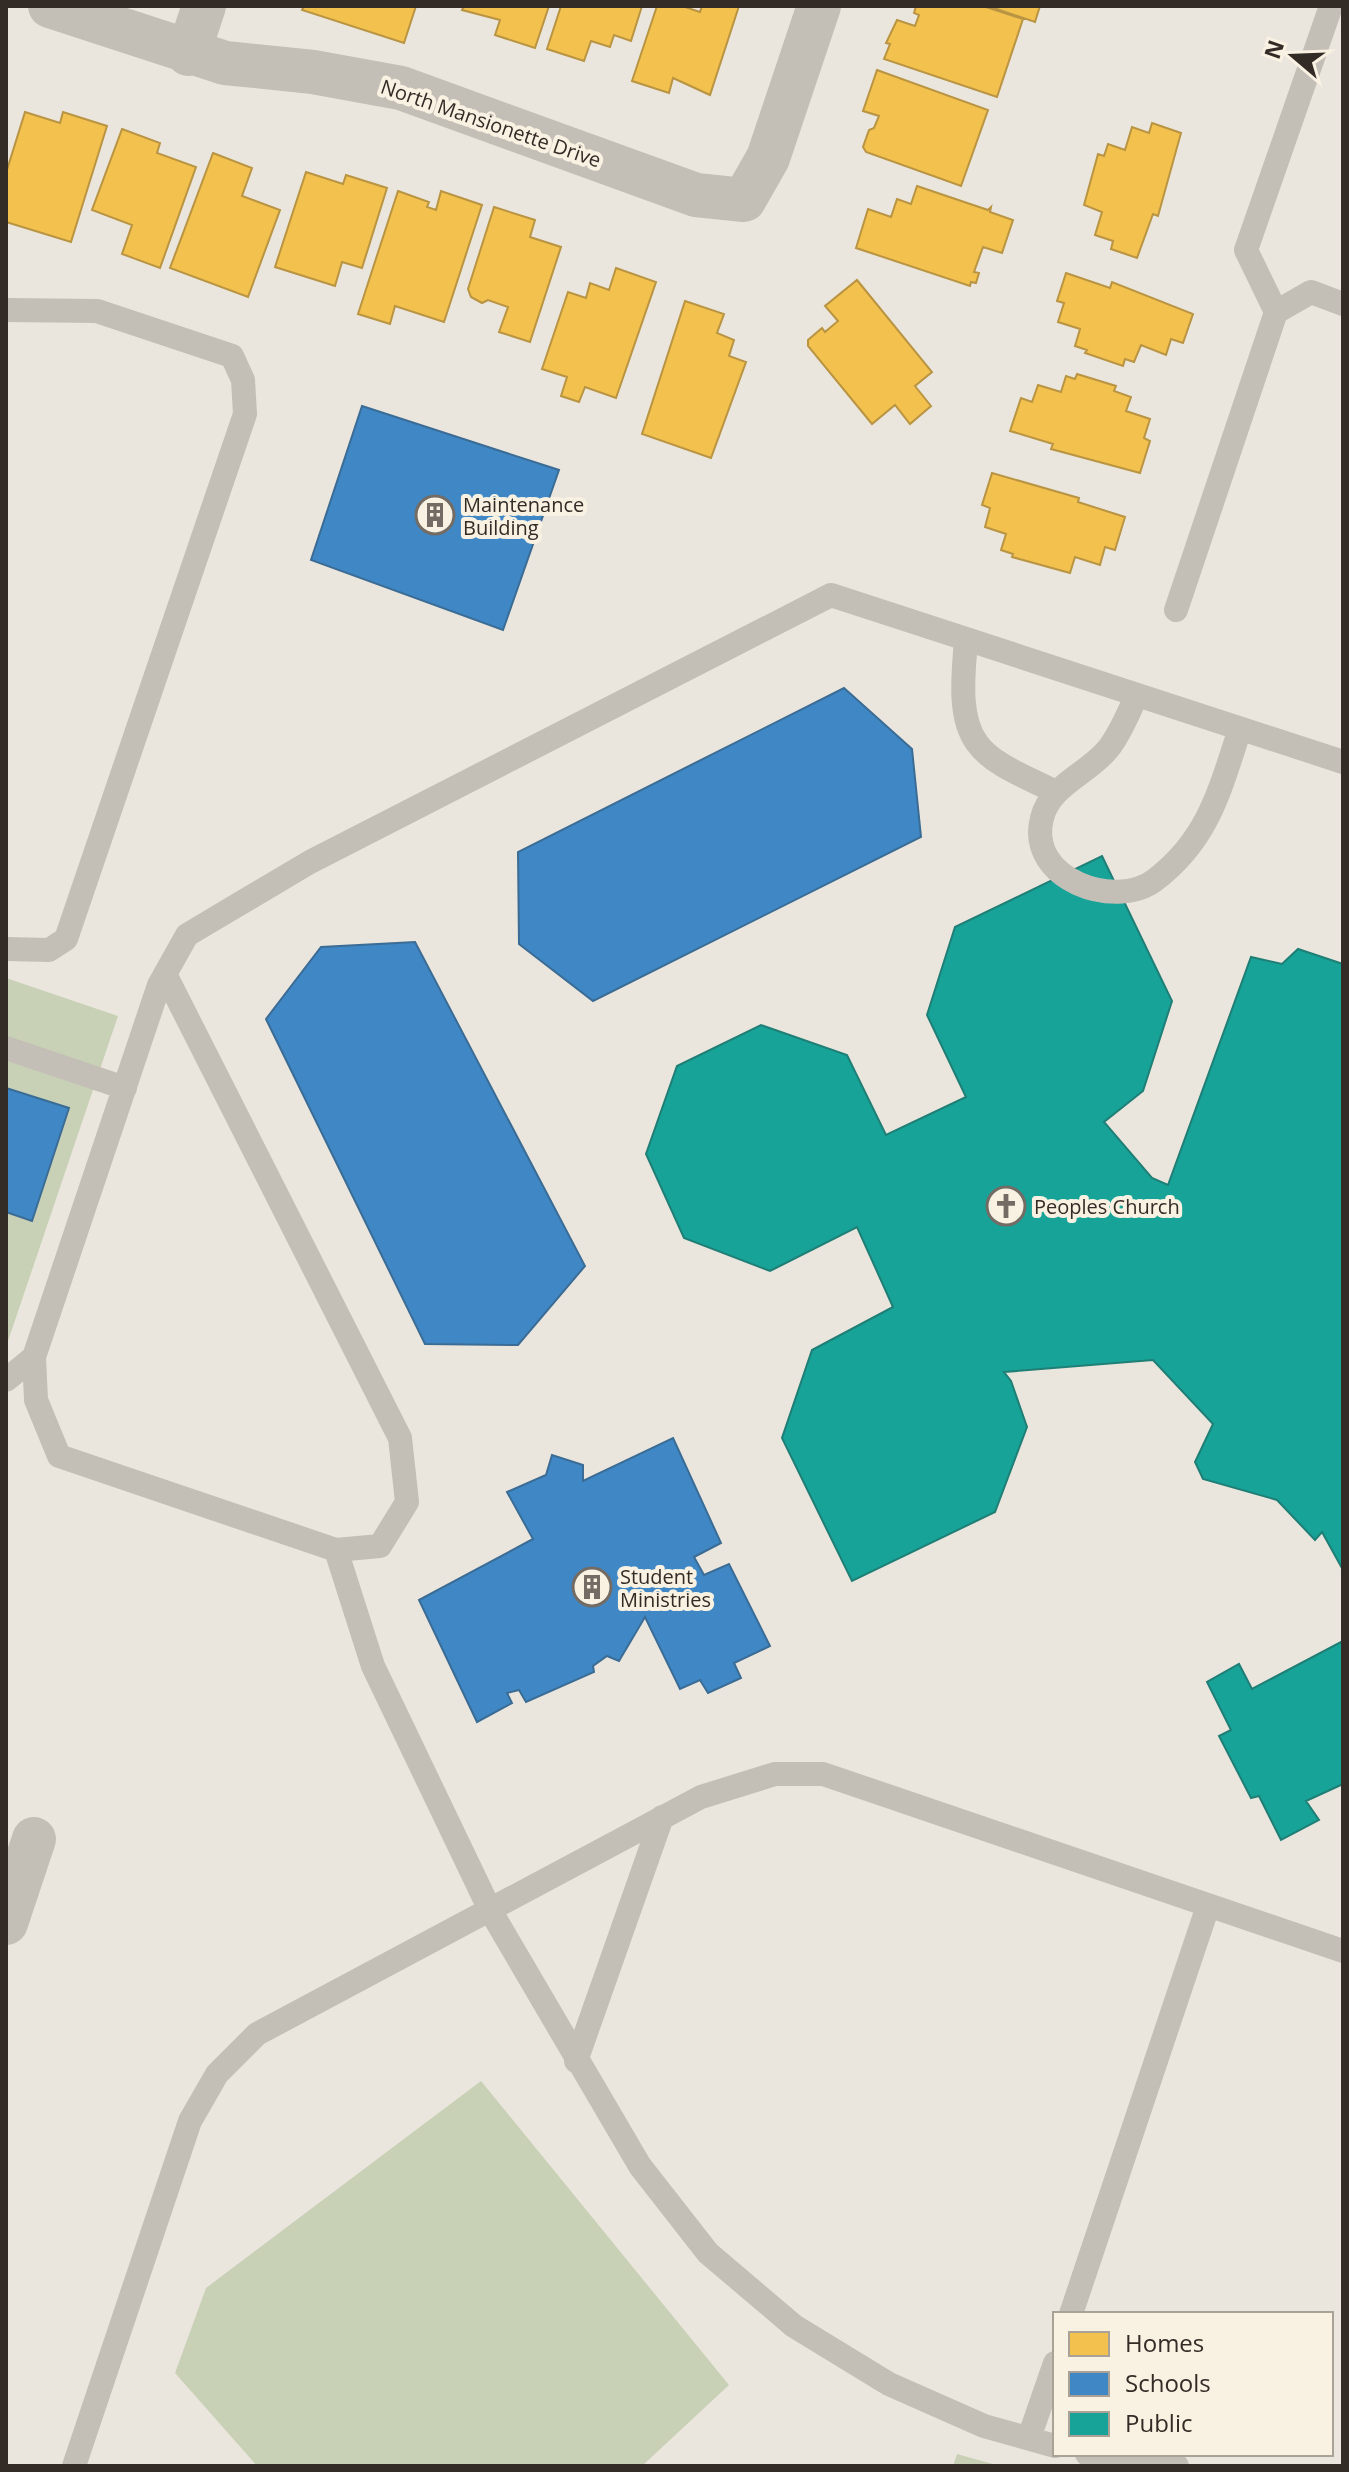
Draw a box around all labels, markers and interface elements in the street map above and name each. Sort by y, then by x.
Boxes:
north arrow [1253,16,1333,96]
text: N [1256,36,1290,63]
street label: North Mansionette Drive [377,73,605,173]
place label: Maintenance Building [463,491,584,541]
building icon: Maintenance Building [414,494,456,536]
church icon: Peoples Church [985,1185,1027,1227]
place label: Peoples Church [1034,1193,1180,1220]
place label: Student Ministries [620,1563,711,1613]
building icon: Student Ministries [571,1566,613,1608]
legend [1053,2312,1333,2456]
text: Homes [1125,2326,1204,2359]
text: Schools [1125,2366,1211,2399]
text: Public [1125,2406,1192,2439]

